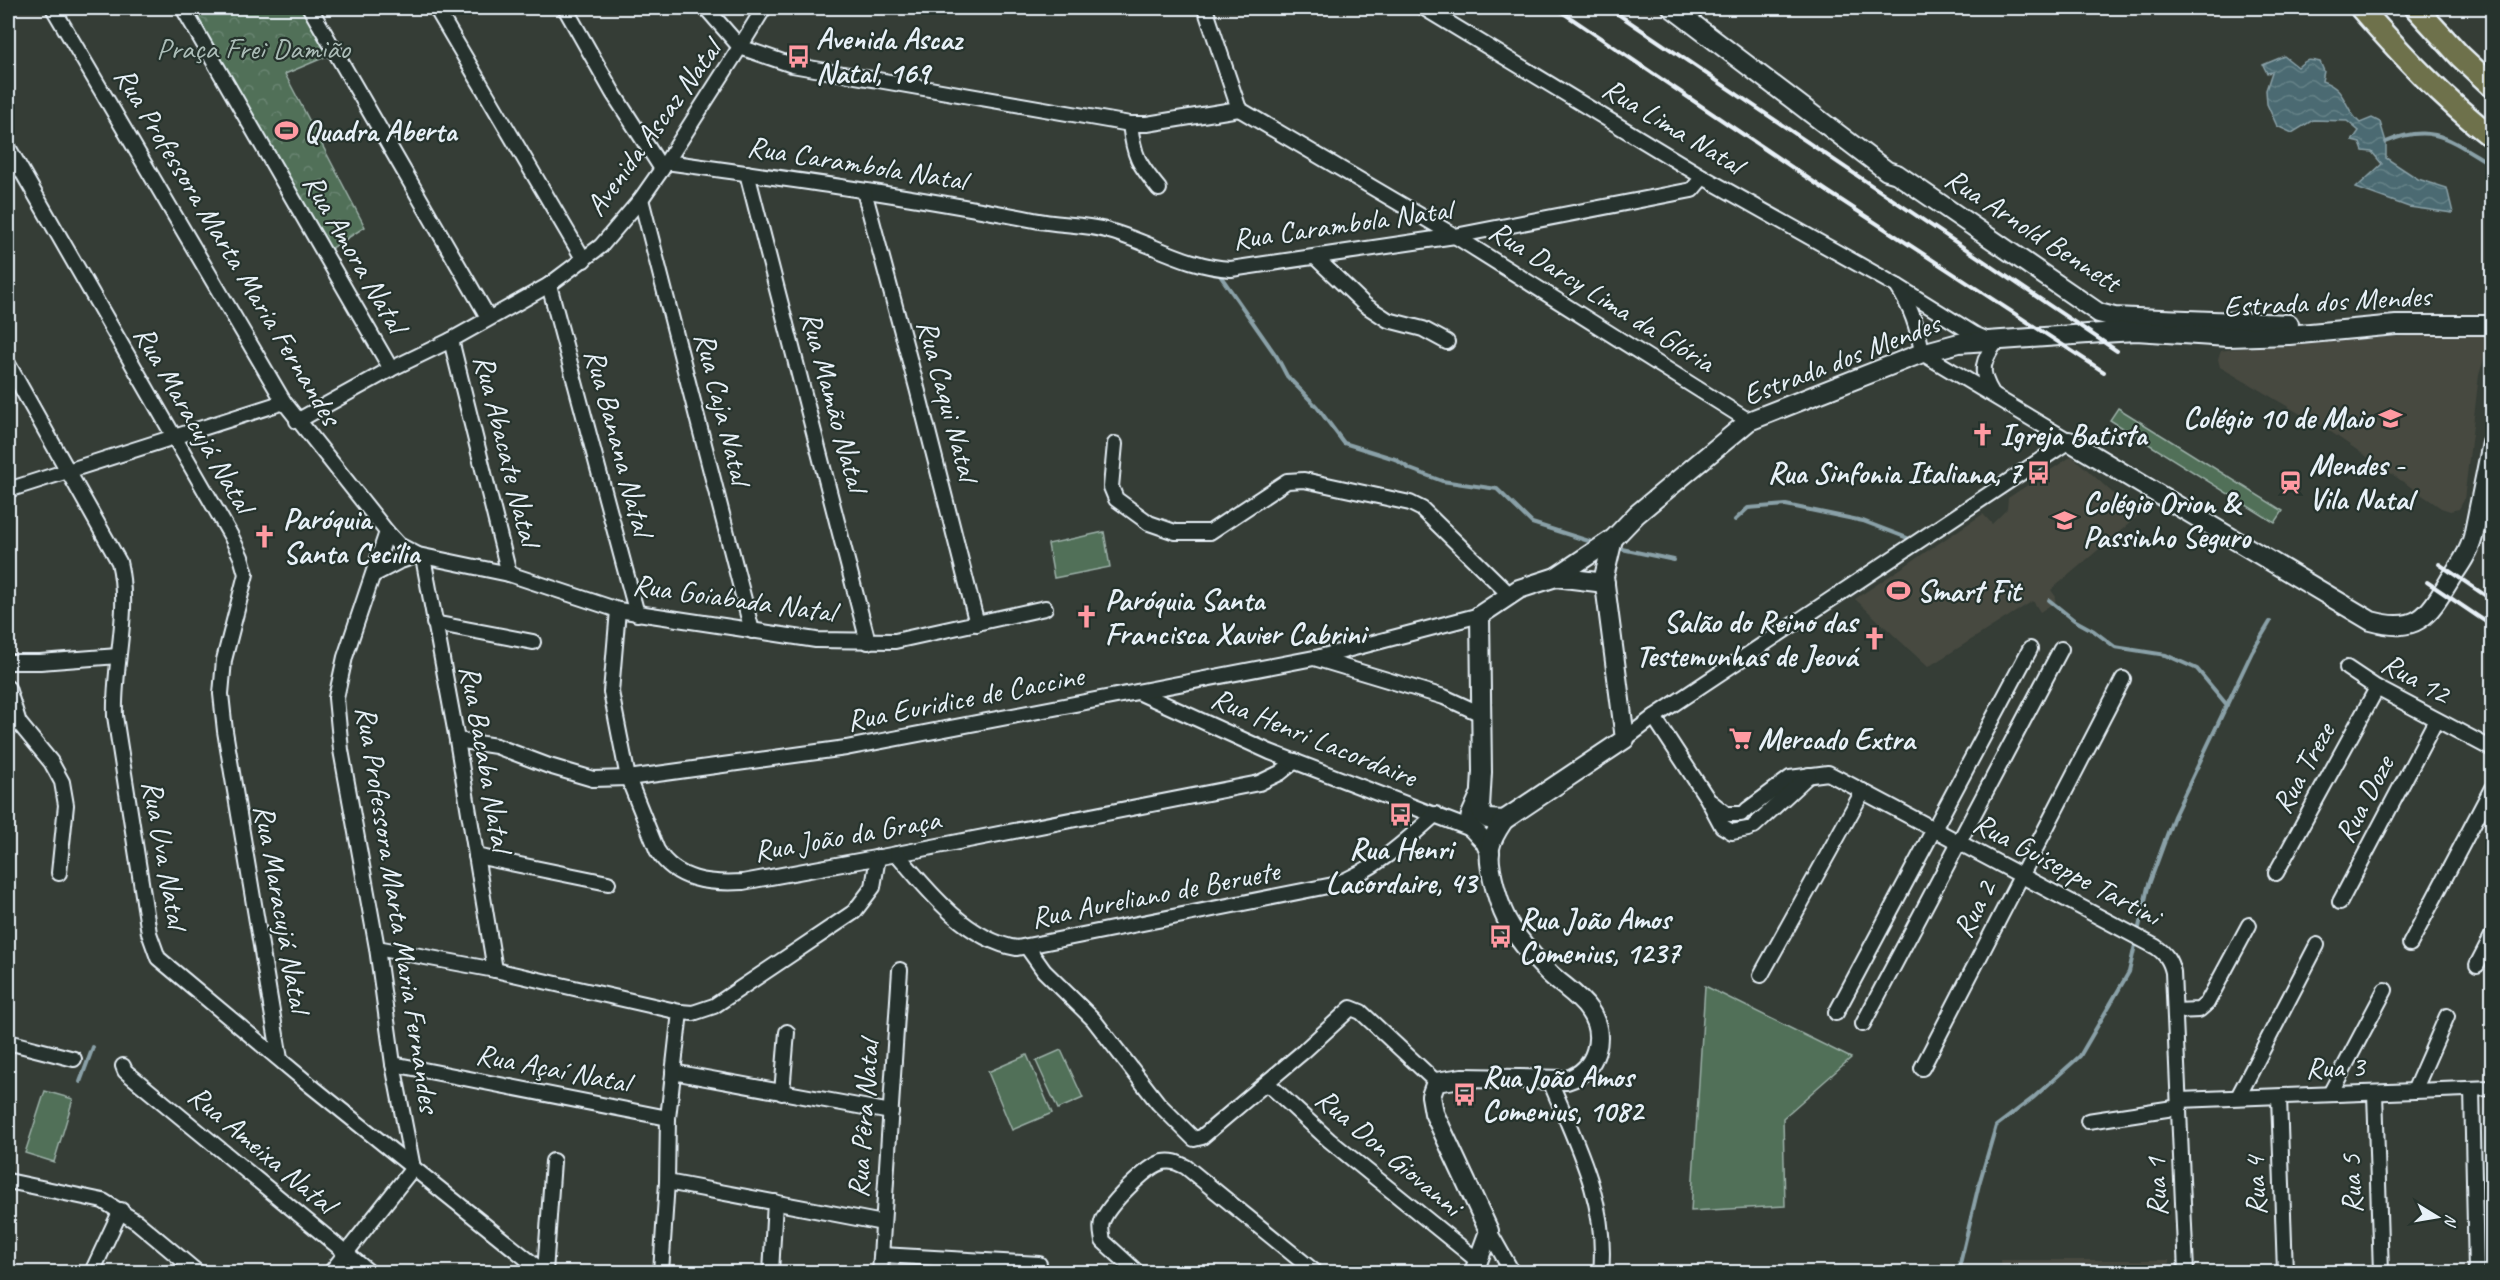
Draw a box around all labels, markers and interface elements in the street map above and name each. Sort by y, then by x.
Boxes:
place label: Avenida Ascaz Natal, 169 [816,20,964,92]
park label: Praça Frei Damião [156,29,351,67]
street label: Avenida Ascaz Natal [577,29,732,223]
bus stop icon: Avenida Ascaz Natal, 169 [785,43,811,69]
street label: Rua Professora Marta Maria Fernandes [106,60,352,434]
street label: Rua Lima Natal [1596,69,1754,185]
place label: Quadra Aberta [304,112,459,150]
sports icon: Quadra Aberta [273,118,299,144]
street label: Rua Carambola Natal [745,127,974,200]
street label: Rua Arnold Bennett [1938,159,2130,302]
street label: Rua Amora Natal [294,167,418,343]
street label: Rua Carambola Natal [1230,189,1459,258]
street label: Rua Darcy Lima da Glória [1482,211,1723,382]
street label: Estrada dos Mendes [2222,276,2434,325]
street label: Estrada dos Mendes [1737,303,1947,414]
street label: Rua Mamão Natal [792,307,878,500]
street label: Rua Caqui Natal [908,316,989,489]
street label: Rua Maracujá Natal [125,319,265,523]
street label: Rua Caja Natal [686,328,761,493]
street label: Rua Banana Natal [576,345,663,544]
street label: Rua Abacate Natal [465,351,550,554]
place label: Colégio 10 de Maio [2183,399,2375,437]
school or university icon: Colégio 10 de Maio [2378,405,2404,431]
place label: Igreja Batista [2000,416,2149,454]
church icon: Igreja Batista [1969,422,1995,448]
place label: Mendes - Vila Natal [2309,446,2419,518]
place label: Rua Sinfonia Italiana, 7 [1768,454,2025,492]
bus stop icon: Rua Sinfonia Italiana, 7 [2026,460,2052,486]
station icon: Mendes - Vila Natal [2278,469,2304,495]
place label: Colégio Orion & Passinho Seguro [2083,484,2252,556]
place label: Paróquia Santa Cecília [283,500,422,572]
school or university icon: Colégio Orion & Passinho Seguro [2052,507,2078,533]
church icon: Paróquia Santa Cecília [252,523,278,549]
street label: Rua Goiabada Natal [631,565,842,632]
place label: Smart Fit [1917,572,2023,610]
sports icon: Smart Fit [1886,578,1912,604]
place label: Paróquia Santa Francisca Xavier Cabrini [1105,581,1369,653]
place label: Salão do Reino das Testemunhas de Jeová [1636,603,1860,675]
church icon: Paróquia Santa Francisca Xavier Cabrini [1074,604,1100,630]
church icon: Salão do Reino das Testemunhas de Jeová [1862,626,1888,652]
street label: Rua 12 [2375,644,2459,713]
street label: Rua Euridice de Caccine [843,656,1089,740]
street label: Rua Bacaba Natal [451,662,522,859]
street label: Rua Henri Lacordaire [1206,679,1424,796]
street label: Rua Professora Marta Maria Fernandes [347,703,449,1118]
street label: Rua Treze [2263,714,2344,820]
place label: Mercado Extra [1758,720,1917,758]
supermarket icon: Mercado Extra [1727,726,1753,752]
street label: Rua Doze [2325,747,2404,849]
street label: Rua Uva Natal [133,777,198,936]
street label: Rua João da Graça [751,800,945,870]
street label: Rua Maracujá Natal [245,802,320,1019]
bus stop icon: Rua Henri Lacordaire, 43 [1388,802,1414,828]
street label: Rua Guiseppe Tartini [1967,804,2170,936]
place label: Rua Henri Lacordaire, 43 [1326,830,1479,902]
street label: Rua Aureliano de Beruete [1028,851,1285,937]
street label: Rua 2 [1944,872,2005,944]
place label: Rua João Amos Comenius, 1237 [1519,900,1683,972]
bus stop icon: Rua João Amos Comenius, 1237 [1488,923,1514,949]
street label: Rua Pêra Natal [839,1034,888,1199]
street label: Rua Açaí Natal [473,1035,638,1102]
street label: Rua 3 [2305,1047,2368,1087]
place label: Rua João Amos Comenius, 1082 [1482,1058,1645,1130]
street label: Rua Ameixa Natal [181,1076,347,1225]
street label: Rua Don Giovanni [1308,1080,1473,1227]
bus stop icon: Rua João Amos Comenius, 1082 [1451,1081,1477,1107]
street label: Rua 5 [2331,1152,2371,1214]
street label: Rua 4 [2235,1153,2275,1216]
street label: Rua 1 [2136,1155,2176,1217]
north arrow [2407,1187,2467,1247]
text: N [2439,1213,2462,1229]

